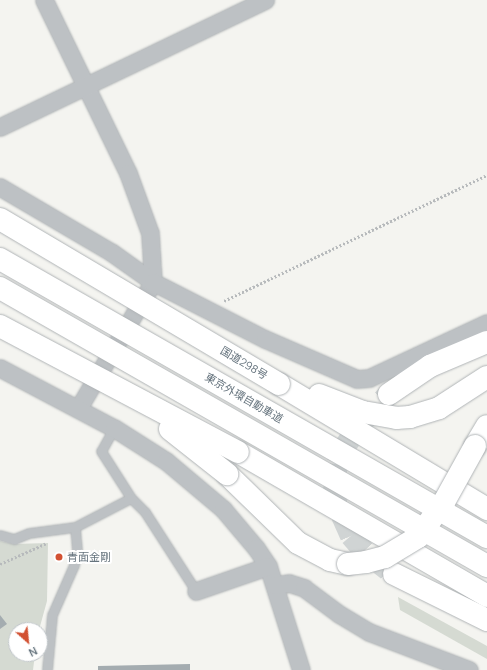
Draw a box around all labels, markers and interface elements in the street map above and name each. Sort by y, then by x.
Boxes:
street label: 国道298号 [218,344,270,382]
street label: 東京外環自動車道 [203,370,285,426]
place label: 青面金剛 [67,550,111,564]
marker: 青面金剛 [54,552,64,562]
north arrow [8,622,48,662]
text: N [26,644,40,661]

